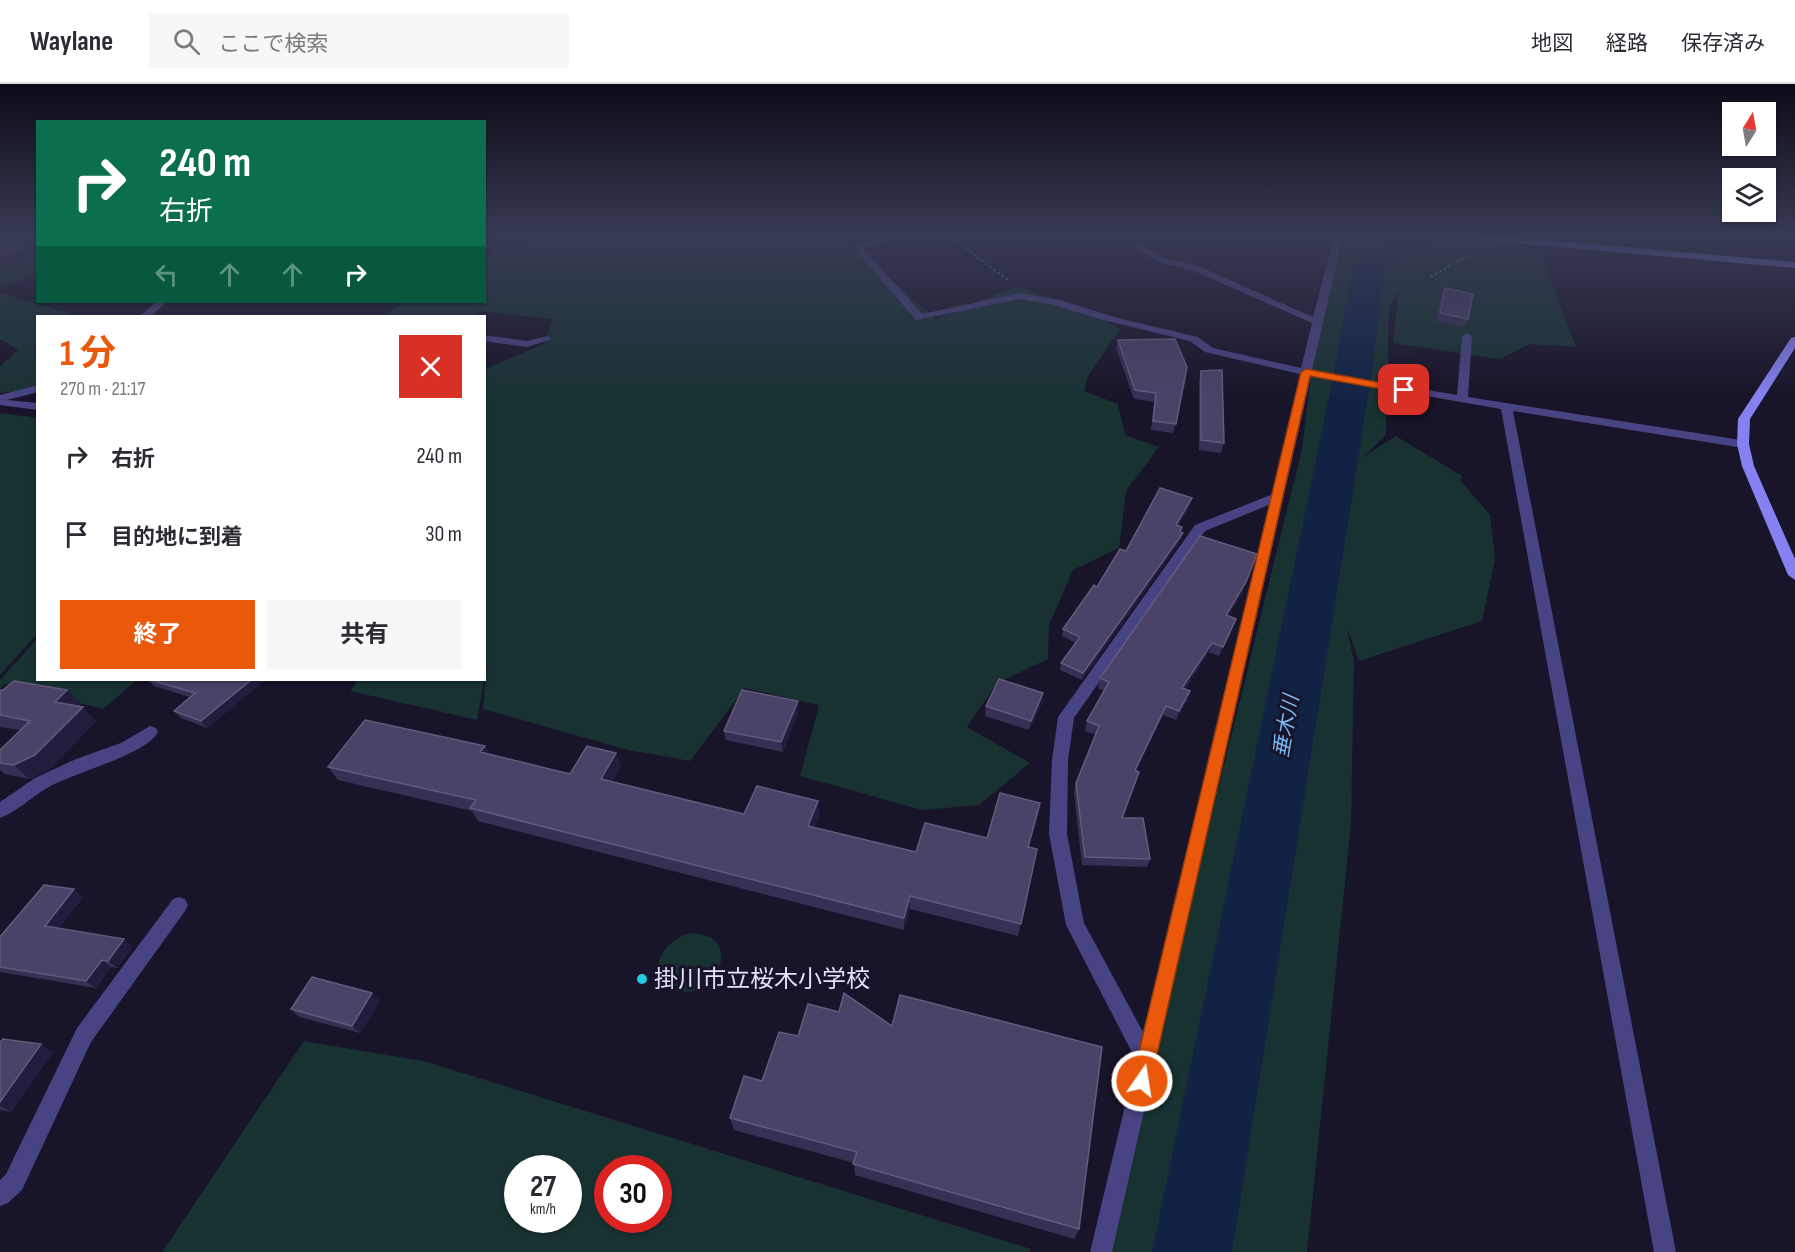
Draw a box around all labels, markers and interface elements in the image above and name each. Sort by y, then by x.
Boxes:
search box [149,14,569,68]
text: Waylane [30,25,113,58]
icon: search [170,25,203,58]
text: ここで検索 [218,31,328,58]
text: 地図 [1531,31,1573,56]
text: 経路 [1606,31,1648,56]
text: 保存済み [1681,31,1765,56]
north arrow [1722,102,1776,156]
map controls [1722,102,1776,222]
text: 240 m [159,138,251,189]
icon: right [60,144,138,222]
button: layers [1722,168,1776,222]
text: 右折 [159,196,213,228]
icon: left [150,258,183,291]
icon: ahead [213,258,246,291]
icon: ahead [276,258,309,291]
icon: right [339,258,372,291]
text: 1 分 [60,333,116,376]
button: close [399,335,462,398]
pin [1378,364,1429,415]
icon: arrive [1387,373,1420,406]
text: 270 m · 21:17 [60,377,146,401]
icon: right [60,440,93,473]
text: 240 m [416,443,462,470]
text: 右折 [111,446,155,473]
icon: arrive [60,518,93,551]
text: 30 m [425,521,462,548]
text: 目的地に到着 [111,524,243,551]
button: 終了 [60,600,255,669]
button: 共有 [267,600,462,669]
water label: 垂木川 [1269,691,1305,759]
place label: 掛川市立桜木小学校 [654,965,870,994]
marker: 掛川市立桜木小学校 [635,972,649,986]
position arrow [1110,1049,1174,1113]
speed limit sign: 30 [594,1155,672,1233]
text: 27 [530,1169,556,1205]
text: km/h [530,1200,556,1219]

